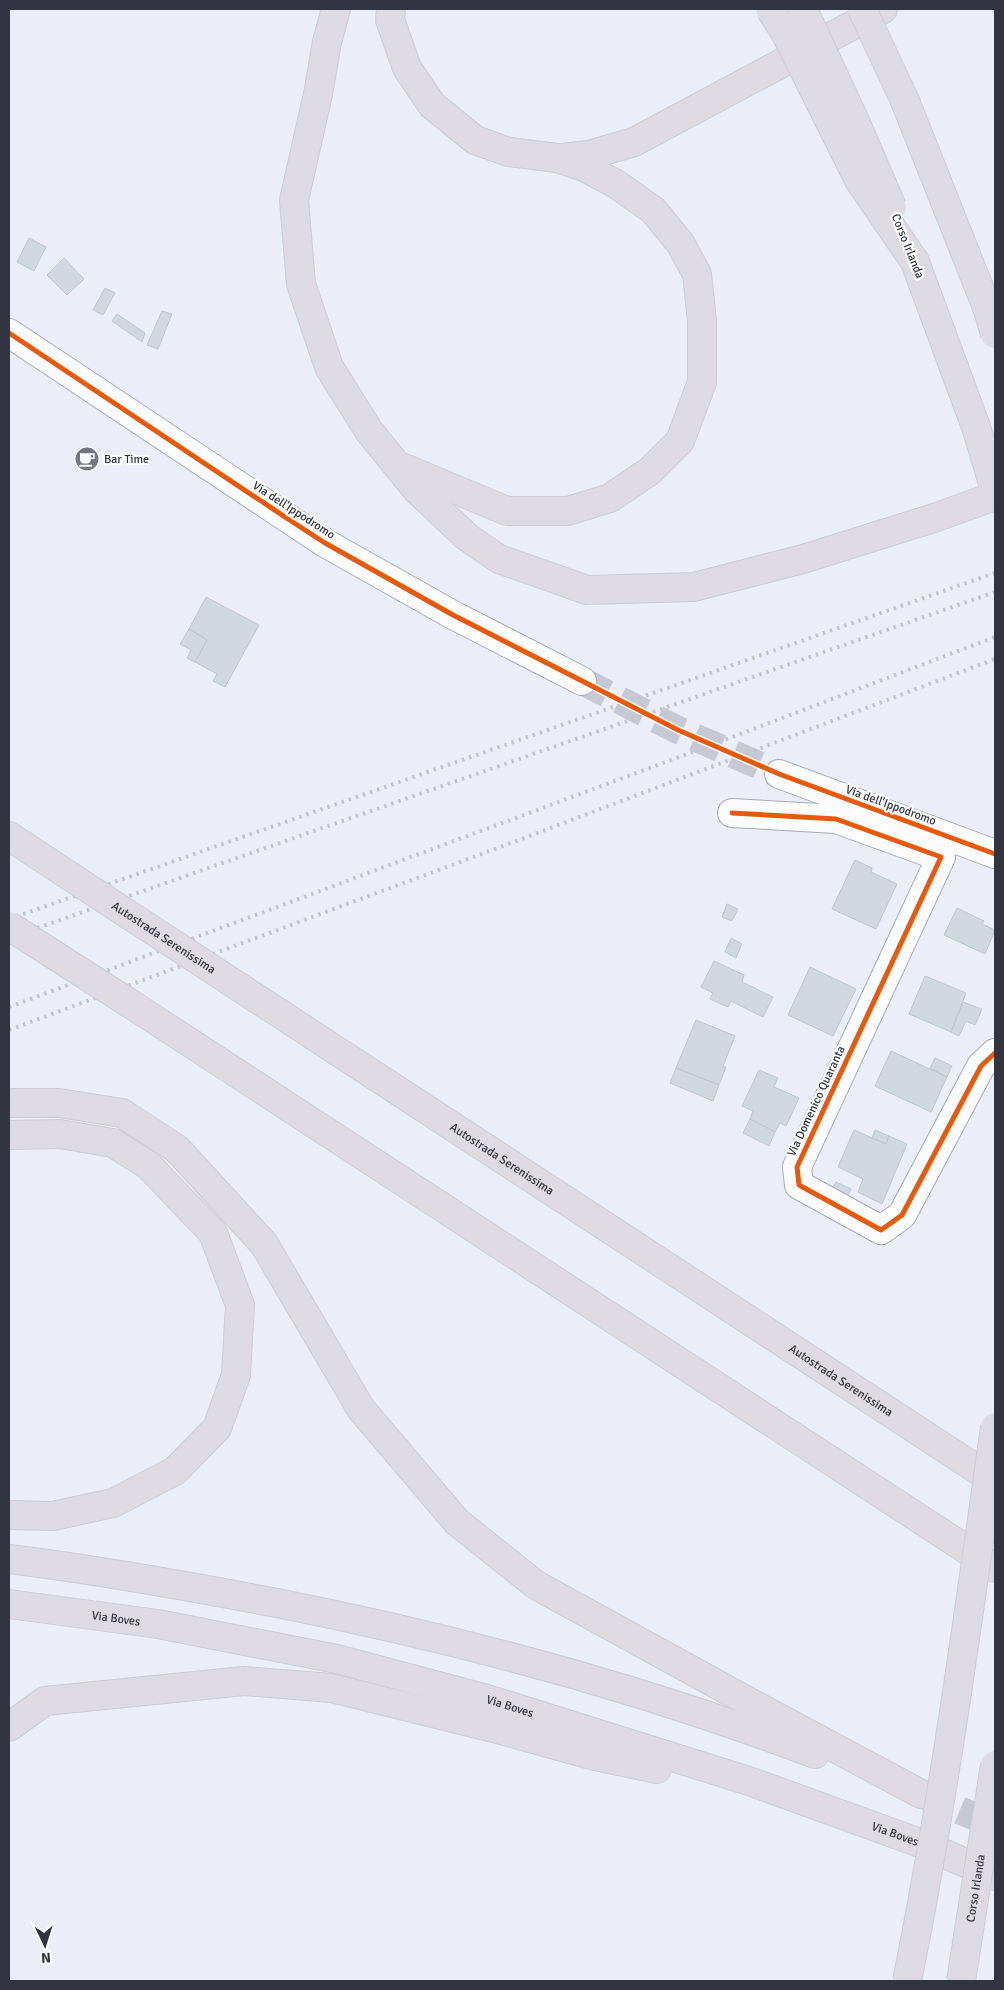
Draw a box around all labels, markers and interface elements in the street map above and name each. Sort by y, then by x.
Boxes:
street label: Corso Irlanda [888,212,927,281]
cafe icon: Bar Time [74,446,100,472]
place label: Bar Time [104,452,149,467]
street label: Via dell'Ippodromo [250,478,338,543]
street label: Via dell'Ippodromo [843,782,938,829]
street label: Autostrada Serenissima [109,899,218,978]
street label: Via Domenico Quaranta [784,1043,849,1159]
street label: Autostrada Serenissima [447,1120,557,1199]
street label: Autostrada Serenissima [786,1341,896,1420]
street label: Via Boves [91,1608,141,1630]
street label: Via Boves [484,1692,535,1721]
street label: Via Boves [869,1819,921,1850]
street label: Corso Irlanda [963,1853,989,1923]
north arrow [20,1920,70,1970]
text: N [40,1949,51,1966]

